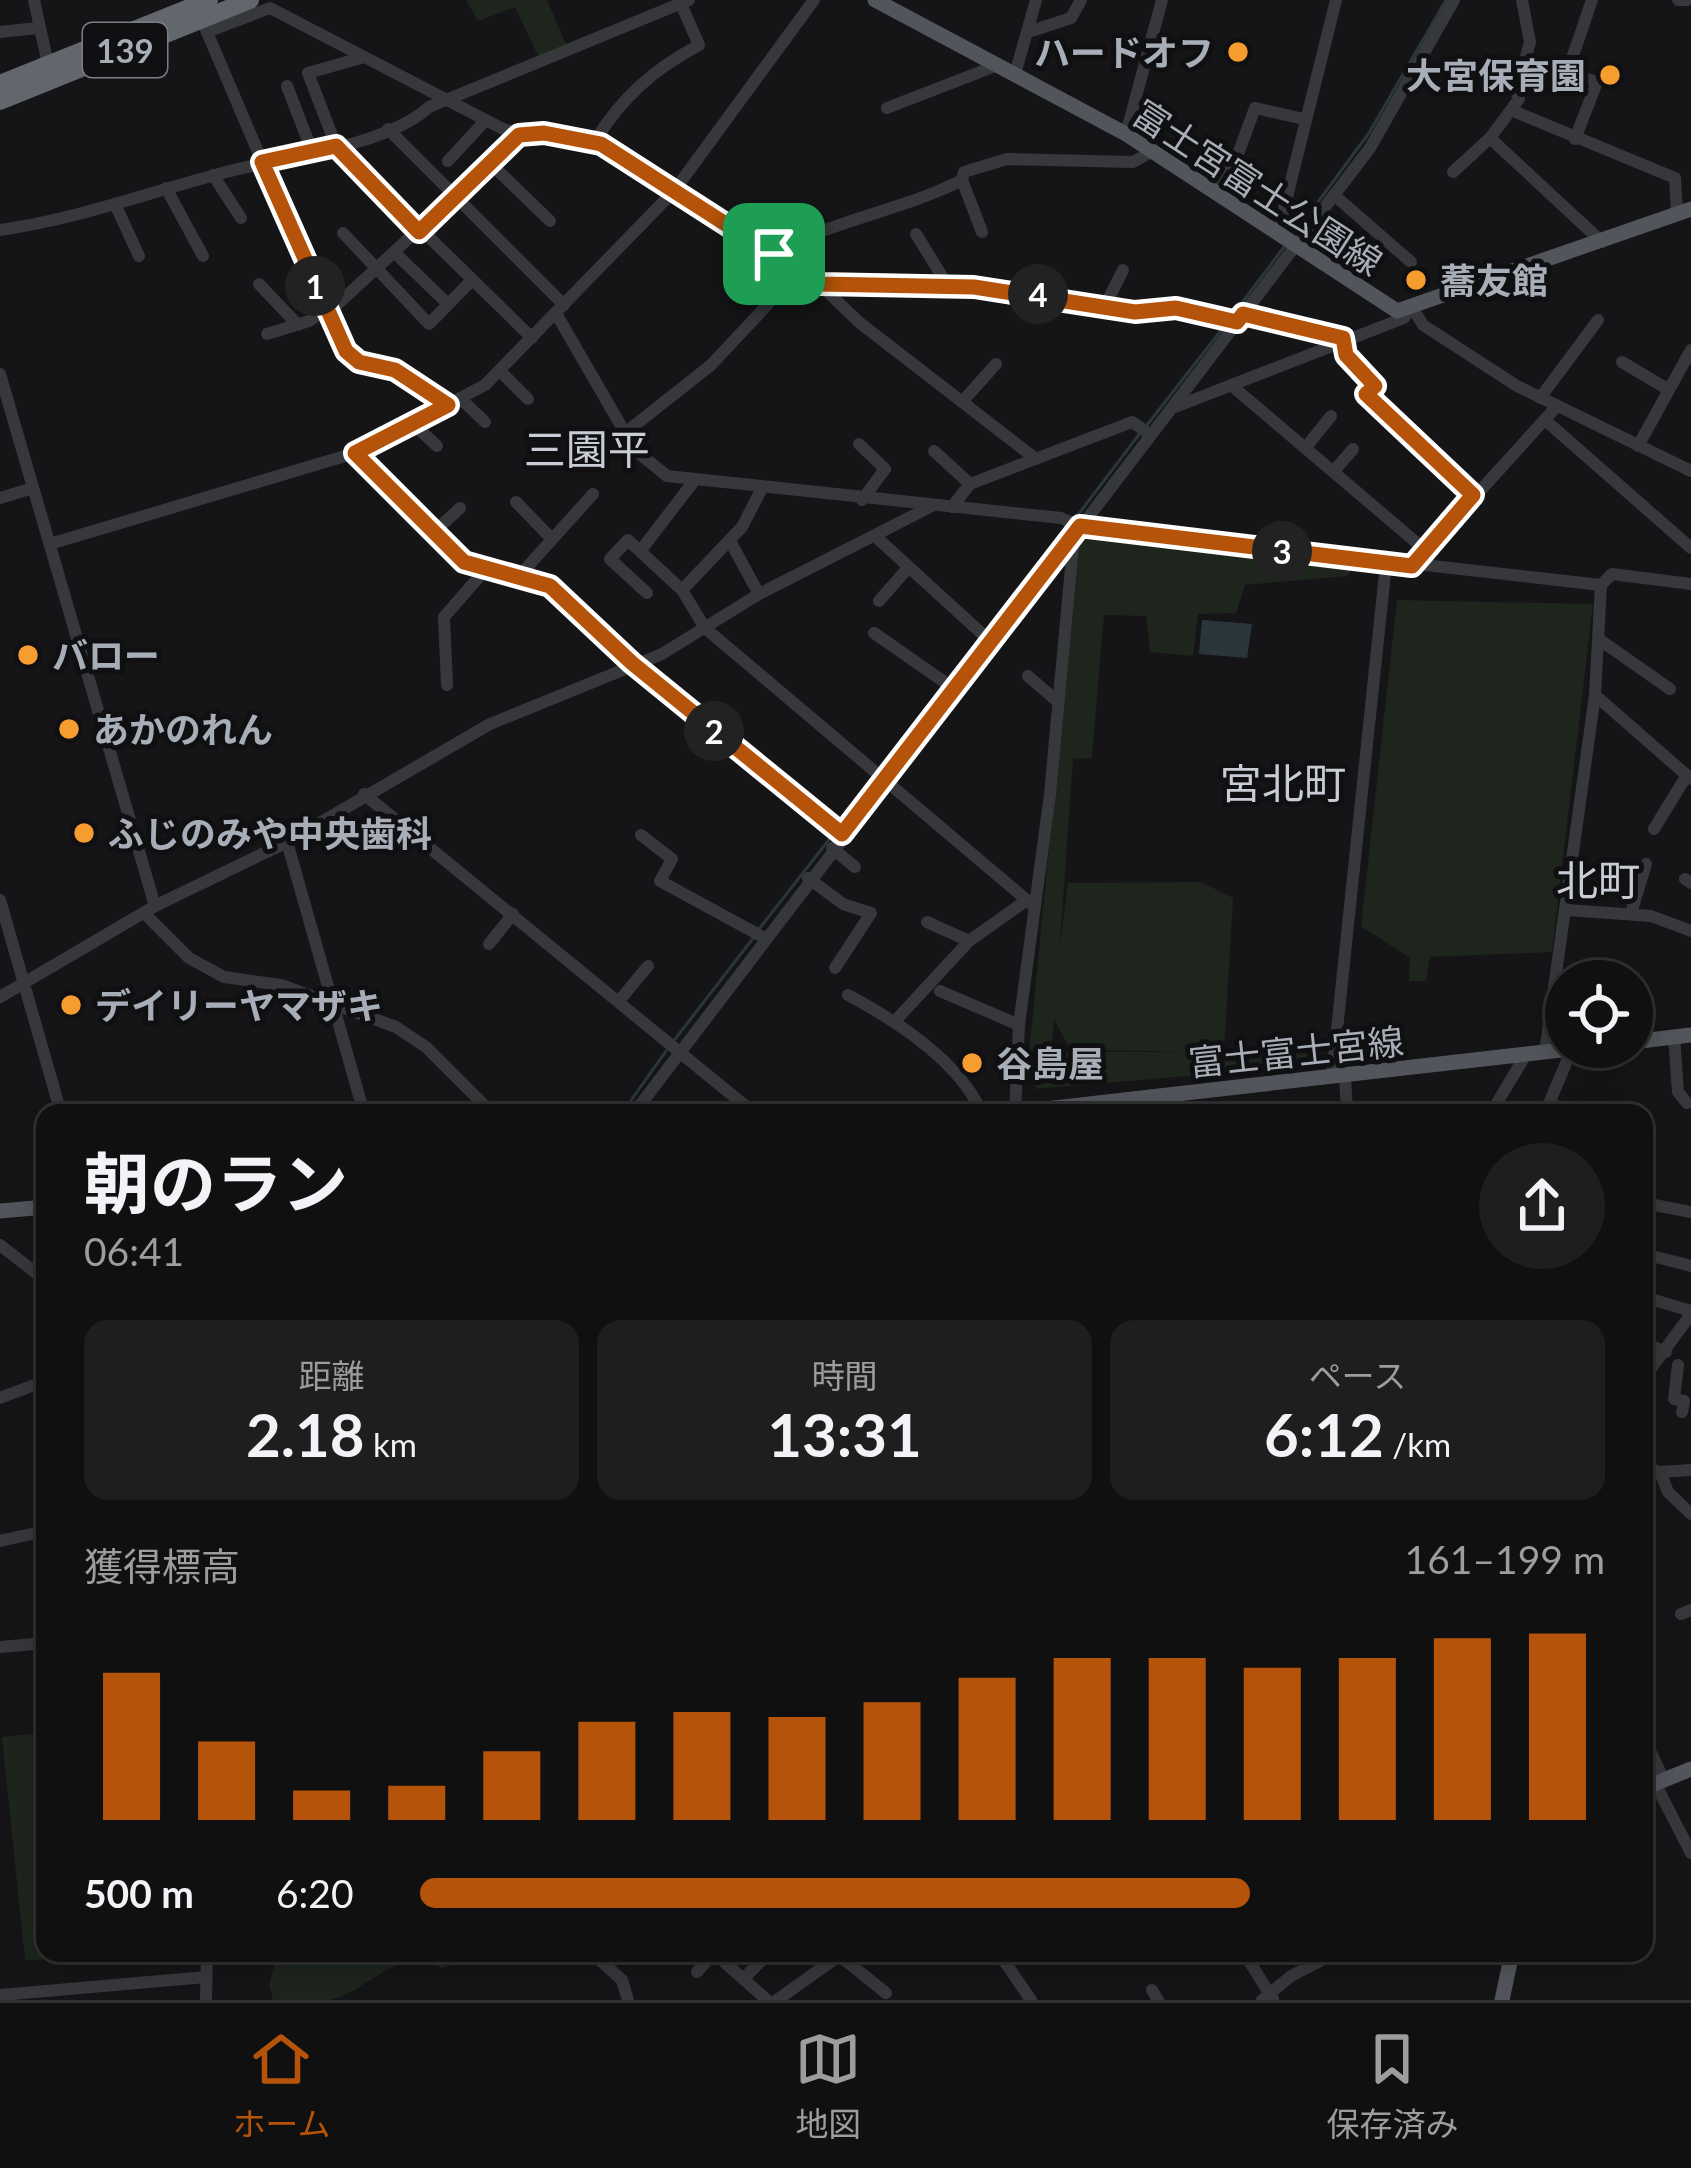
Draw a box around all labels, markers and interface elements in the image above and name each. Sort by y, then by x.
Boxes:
road number: 139 [83,23,167,77]
place label: ハードオフ [1034,30,1214,74]
marker: ハードオフ [1225,39,1251,65]
place label: 大宮保育園 [1406,53,1586,97]
marker: 大宮保育園 [1597,62,1623,88]
street label: 富士宮富士公園線 [1125,90,1391,284]
pin [723,203,825,305]
icon: arrive [741,221,807,287]
pin: 1 [285,256,345,316]
place label: 蕎友館 [1440,258,1548,302]
pin: 4 [1008,264,1068,324]
text: 1 [305,266,325,306]
marker: 蕎友館 [1403,267,1429,293]
text: 4 [1028,274,1048,314]
district label: 三園平 [524,424,650,474]
pin: 3 [1252,521,1312,581]
text: 3 [1272,531,1292,571]
place label: バロー [52,633,160,677]
marker: バロー [15,642,41,668]
pin: 2 [684,701,744,761]
place label: あかのれん [93,707,273,751]
text: 2 [704,711,724,751]
marker: あかのれん [56,716,82,742]
district label: 宮北町 [1220,758,1346,808]
place label: ふじのみや中央歯科 [108,811,432,855]
marker: ふじのみや中央歯科 [71,820,97,846]
district label: 北町 [1556,855,1640,905]
map controls [1545,960,1653,1068]
button: locate [1545,960,1653,1068]
place label: デイリーヤマザキ [95,983,383,1027]
marker: デイリーヤマザキ [58,992,84,1018]
street label: 富士富士宮線 [1186,1018,1406,1084]
place label: 谷島屋 [996,1041,1104,1085]
marker: 谷島屋 [959,1050,985,1076]
text: 朝のラン [84,1143,348,1222]
button: share [1479,1143,1605,1269]
text: 06:41 [84,1228,184,1274]
text: 距離 [299,1355,365,1395]
text: 時間 [812,1355,878,1395]
text: ペース [1309,1355,1406,1395]
text: 2.18 [246,1398,365,1470]
text: 13:31 [767,1398,922,1470]
text: 6:12 [1264,1398,1384,1470]
text: km [365,1424,417,1464]
text: /km [1384,1424,1451,1464]
text: 161–199 m [1405,1536,1605,1582]
text: 獲得標高 [84,1543,240,1589]
text: 500 m [84,1870,194,1916]
text: 6:20 [276,1870,354,1916]
tab: ホーム [232,2026,331,2146]
tab: 地図 [795,2026,861,2146]
tab: 保存済み [1326,2026,1458,2146]

